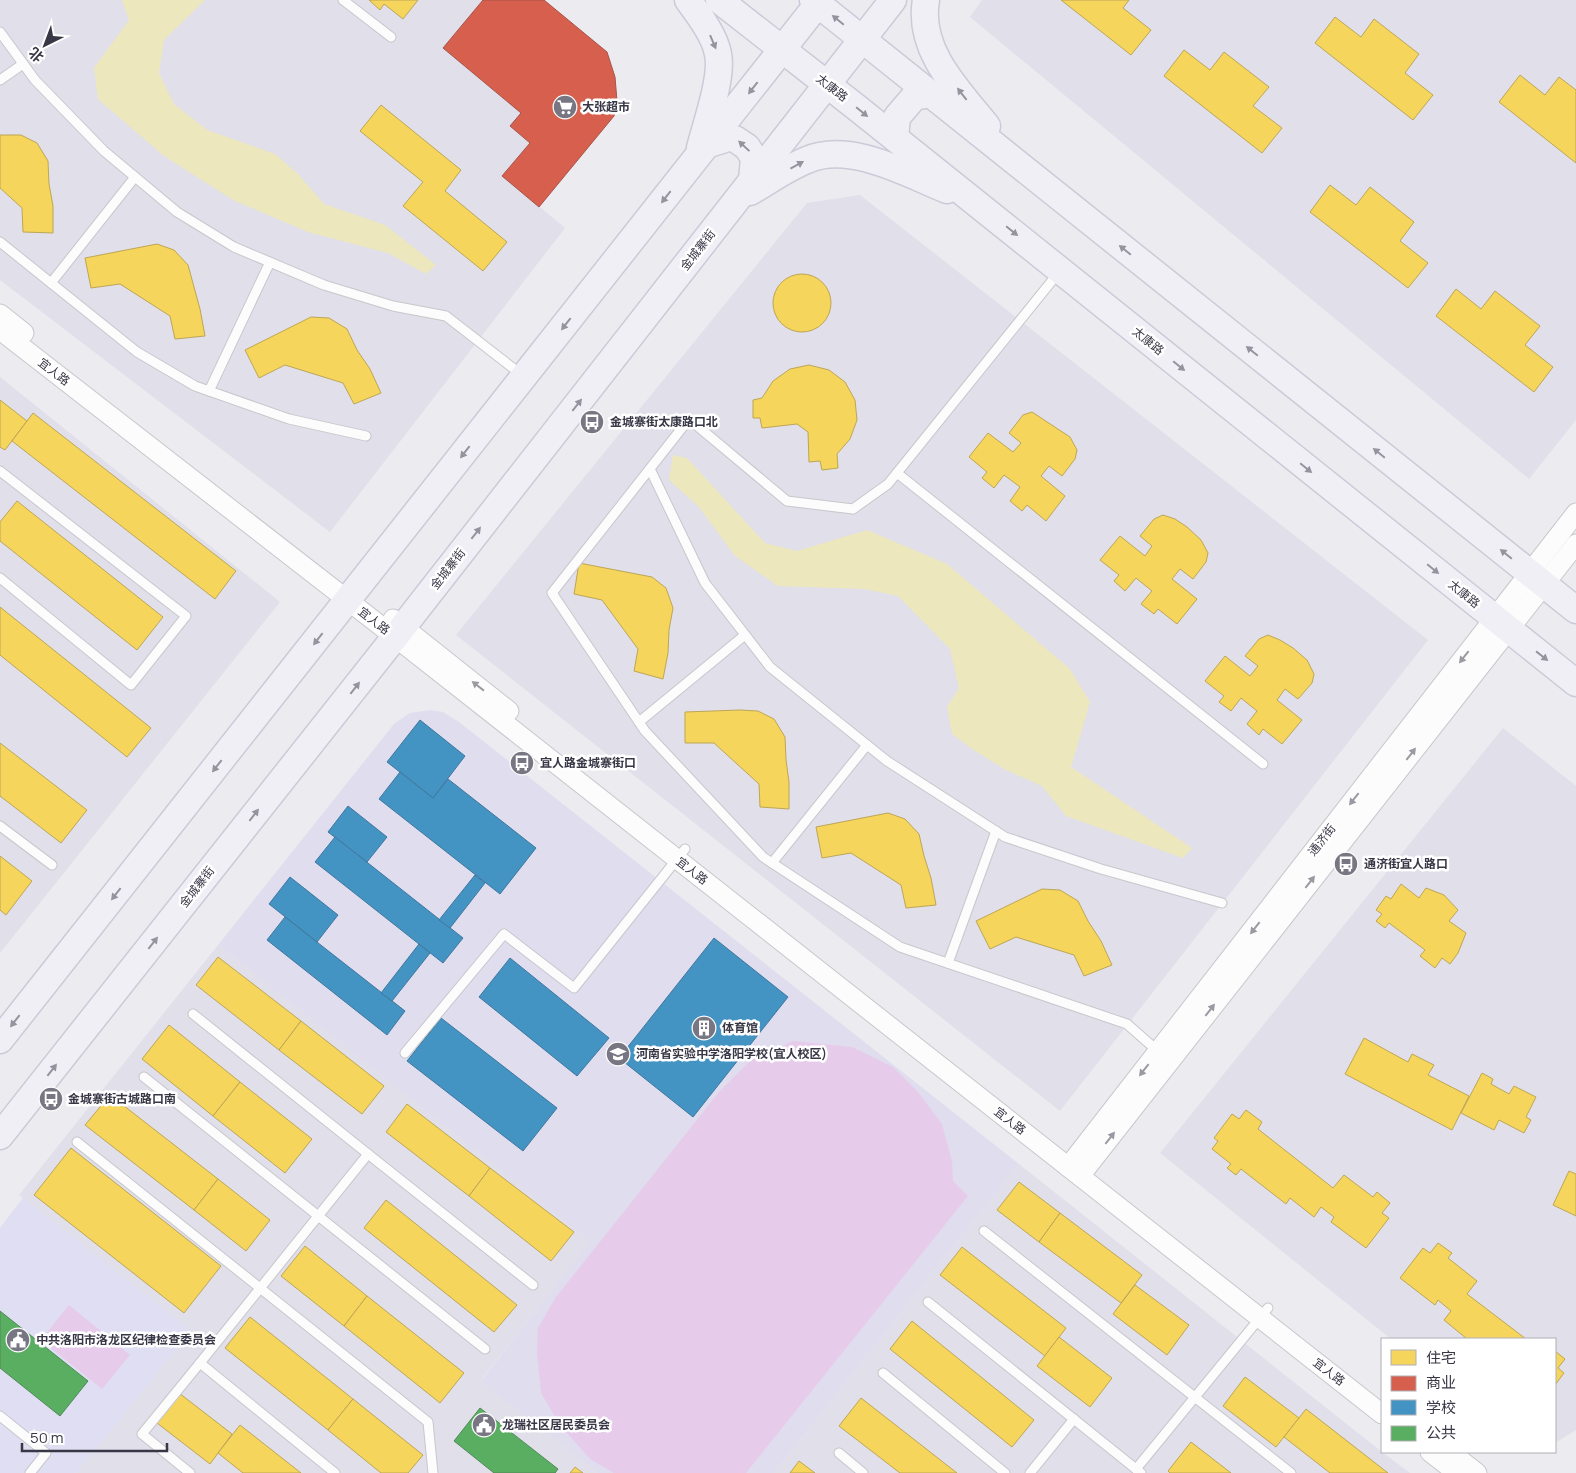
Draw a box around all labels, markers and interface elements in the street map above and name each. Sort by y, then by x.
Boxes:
one-way arrow [832,14,845,25]
north arrow [20,20,70,70]
one-way arrow [709,35,717,49]
text: 北 [24,43,48,67]
street label: 太康路 [813,70,852,105]
one-way arrow [747,81,758,94]
one-way arrow [956,88,967,101]
supermarket icon: 大张超市 [552,94,578,120]
place label: 大张超市 [582,98,630,115]
one-way arrow [856,107,869,118]
one-way arrow [738,140,750,152]
one-way arrow [790,161,805,169]
one-way arrow [661,190,672,203]
street label: 金城寨街 [676,226,719,274]
one-way arrow [1005,226,1018,237]
one-way arrow [1119,244,1132,255]
one-way arrow [560,318,571,331]
street label: 太康路 [1129,323,1168,359]
one-way arrow [1246,346,1259,357]
street label: 宜人路 [35,354,74,389]
one-way arrow [1173,360,1186,371]
one-way arrow [571,399,582,412]
bus stop icon: 金城寨街太康路口北 [579,409,605,435]
place label: 金城寨街太康路口北 [610,413,718,430]
one-way arrow [460,445,470,459]
one-way arrow [1373,447,1386,458]
one-way arrow [1299,462,1312,473]
one-way arrow [471,527,482,540]
street label: 金城寨街 [426,545,469,593]
one-way arrow [1500,549,1513,560]
one-way arrow [1426,564,1439,575]
street label: 太康路 [1445,576,1484,612]
street label: 宜人路 [355,603,394,638]
one-way arrow [312,632,323,645]
one-way arrow [1459,650,1470,663]
one-way arrow [1535,651,1548,662]
one-way arrow [472,680,485,691]
one-way arrow [349,682,360,695]
one-way arrow [1405,748,1416,761]
bus stop icon: 宜人路金城寨街口 [509,750,535,776]
place label: 宜人路金城寨街口 [540,754,636,771]
one-way arrow [211,759,222,772]
one-way arrow [1349,792,1359,806]
one-way arrow [248,809,259,822]
street label: 通济街 [1304,820,1339,859]
bus stop icon: 通济街宜人路口 [1333,851,1359,877]
street label: 宜人路 [673,853,712,888]
place label: 通济街宜人路口 [1364,855,1448,872]
street label: 金城寨街 [175,863,218,911]
one-way arrow [1305,876,1316,889]
one-way arrow [110,887,121,900]
one-way arrow [1249,921,1260,934]
one-way arrow [148,936,158,949]
one-way arrow [1205,1003,1215,1017]
one-way arrow [9,1014,20,1027]
building icon: 体育馆 [691,1015,717,1041]
place label: 体育馆 [722,1019,758,1036]
school or university icon: 河南省实验中学洛阳学校(宜人校区) [605,1041,631,1067]
place label: 河南省实验中学洛阳学校(宜人校区) [636,1045,827,1062]
one-way arrow [47,1063,57,1077]
one-way arrow [1139,1063,1150,1076]
bus stop icon: 金城寨街古城路口南 [38,1086,64,1112]
place label: 金城寨街古城路口南 [68,1090,176,1107]
street label: 宜人路 [991,1103,1030,1138]
one-way arrow [1104,1132,1115,1145]
public building icon: 中共洛阳市洛龙区纪律检查委员会 [5,1327,31,1353]
place label: 中共洛阳市洛龙区纪律检查委员会 [36,1331,216,1348]
legend [1381,1338,1556,1453]
text: 住宅 [1426,1347,1456,1368]
street label: 宜人路 [1310,1354,1349,1389]
text: 商业 [1426,1372,1456,1393]
text: 学校 [1426,1397,1456,1418]
public building icon: 龙瑞社区居民委员会 [471,1412,497,1438]
place label: 龙瑞社区居民委员会 [502,1416,610,1433]
scale bar [22,1420,168,1452]
text: 公共 [1426,1422,1456,1443]
text: 50 m [30,1427,64,1448]

